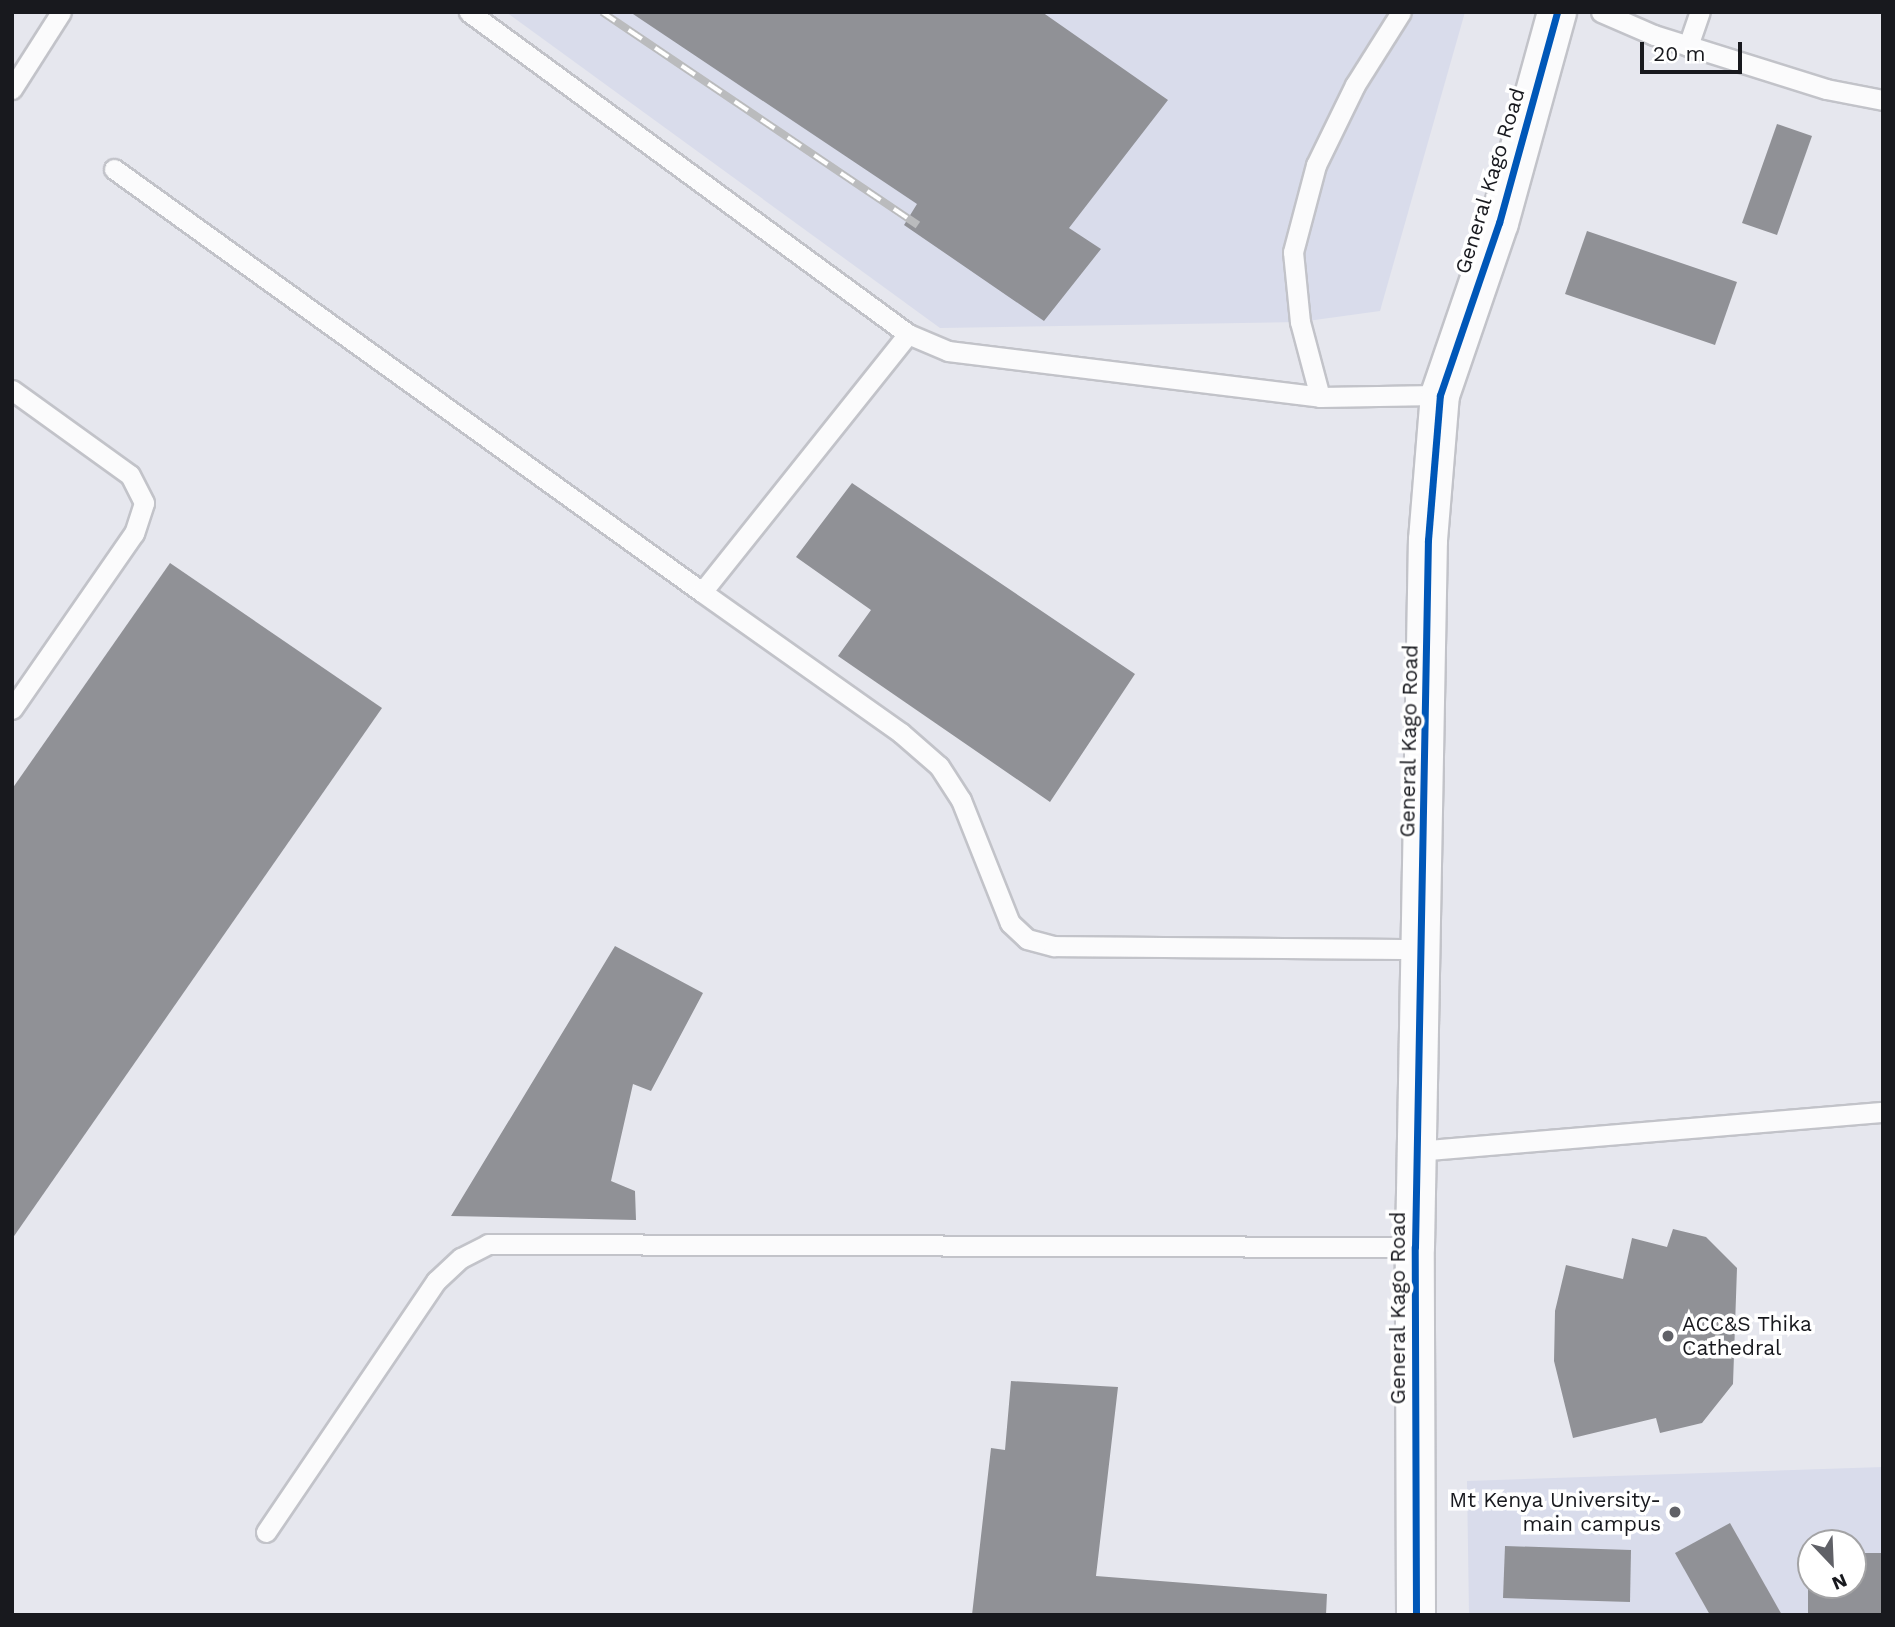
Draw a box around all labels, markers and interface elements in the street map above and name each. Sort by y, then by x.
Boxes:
scale bar [1643,28,1744,72]
text: 20 m [1653,41,1705,66]
street label: General Kago Road [1450,85,1530,277]
street label: General Kago Road [1395,644,1423,838]
street label: General Kago Road [1385,1211,1411,1405]
place label: ACC&S Thika Cathedral [1682,1311,1812,1361]
marker: ACC&S Thika Cathedral [1660,1328,1676,1344]
place label: Mt Kenya University- main campus [1449,1487,1661,1537]
marker: Mt Kenya University- main campus [1667,1504,1683,1520]
north arrow [1797,1529,1867,1599]
text: N [1829,1569,1851,1595]

